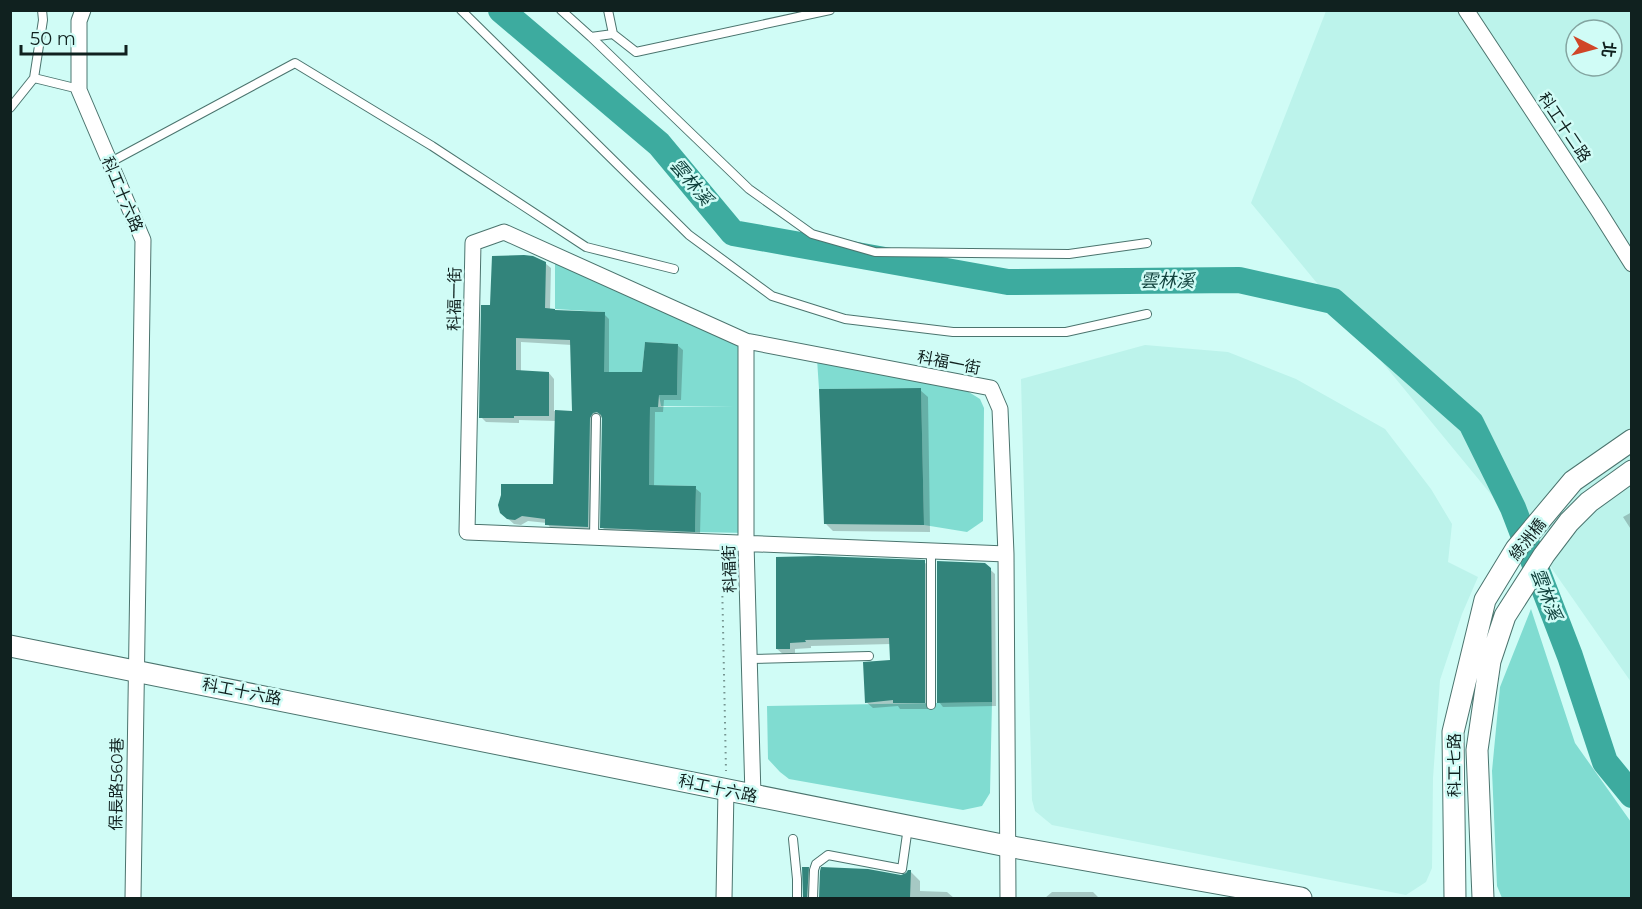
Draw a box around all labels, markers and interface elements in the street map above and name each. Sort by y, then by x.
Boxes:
scale bar [21,18,126,56]
north arrow [1564,18,1624,78]
text: 50 m [30,28,76,50]
text: 北 [1598,41,1619,58]
street label: 科工十二路 [1534,89,1595,166]
street label: 科工十六路 [98,154,147,235]
water label: 雲林溪 [665,154,719,212]
street label: 科福一街 [444,267,465,331]
water label: 雲林溪 [1140,270,1197,292]
street label: 科福一街 [916,347,982,378]
street label: 綠洲橋 [1505,515,1550,564]
street label: 科福街 [719,545,740,593]
water label: 雲林溪 [1526,565,1567,626]
street label: 科工十六路 [201,675,283,708]
street label: 科工七路 [1445,733,1464,797]
street label: 保長路560巷 [106,737,127,831]
street label: 科工十六路 [677,771,759,806]

